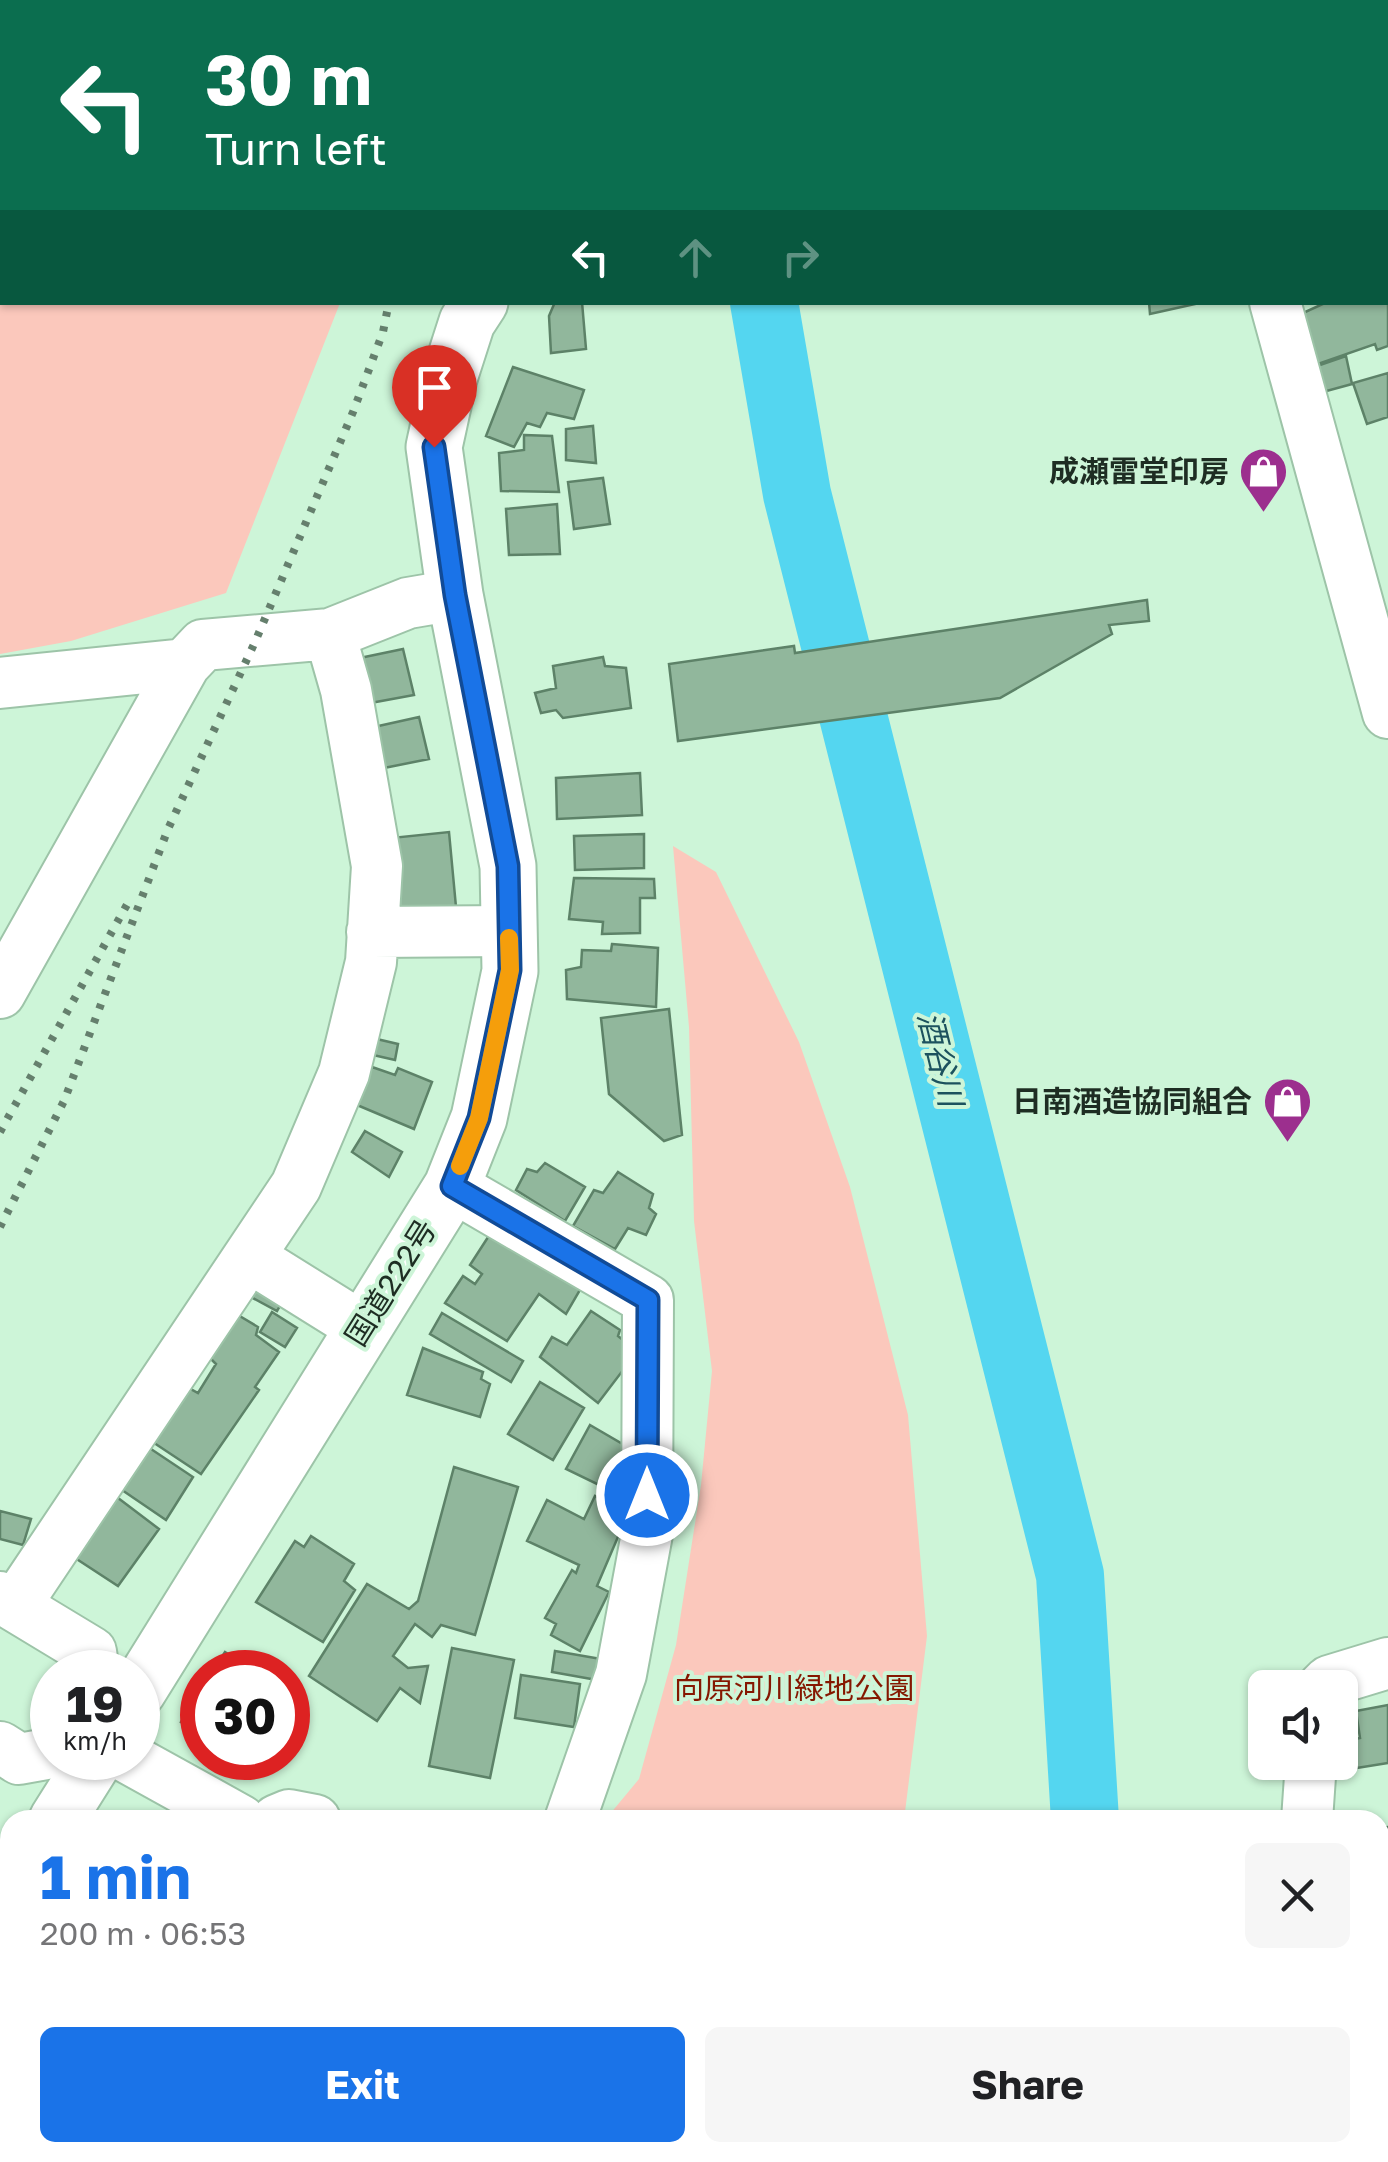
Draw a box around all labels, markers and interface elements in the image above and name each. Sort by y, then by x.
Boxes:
text: 30 m [205,36,372,120]
icon: left [40,40,170,170]
text: Turn left [205,121,387,175]
icon: left [563,230,618,285]
icon: ahead [668,230,723,285]
icon: right [773,230,828,285]
pin [392,345,477,448]
icon: arrive [407,360,462,415]
shop icon: 成瀬雷堂印房 [1238,446,1290,514]
place label: 成瀬雷堂印房 [1049,453,1229,489]
water label: 酒谷川 [911,1008,972,1113]
shop icon: 日南酒造協同組合 [1261,1076,1313,1144]
place label: 日南酒造協同組合 [1012,1083,1252,1119]
street label: 国道222号 [337,1213,443,1352]
position arrow [595,1443,699,1547]
speed limit sign: 30 [180,1650,310,1780]
park label: 向原河川緑地公園 [674,1670,914,1706]
map controls [1248,1670,1358,1780]
button: sound [1248,1670,1358,1780]
text: 19 [66,1673,124,1733]
text: km/h [63,1725,127,1756]
text: 1 min [40,1840,191,1912]
button: close [1245,1843,1350,1948]
text: 200 m · 06:53 [40,1914,246,1952]
button: Exit [40,2027,685,2142]
button: Share [705,2027,1350,2142]

